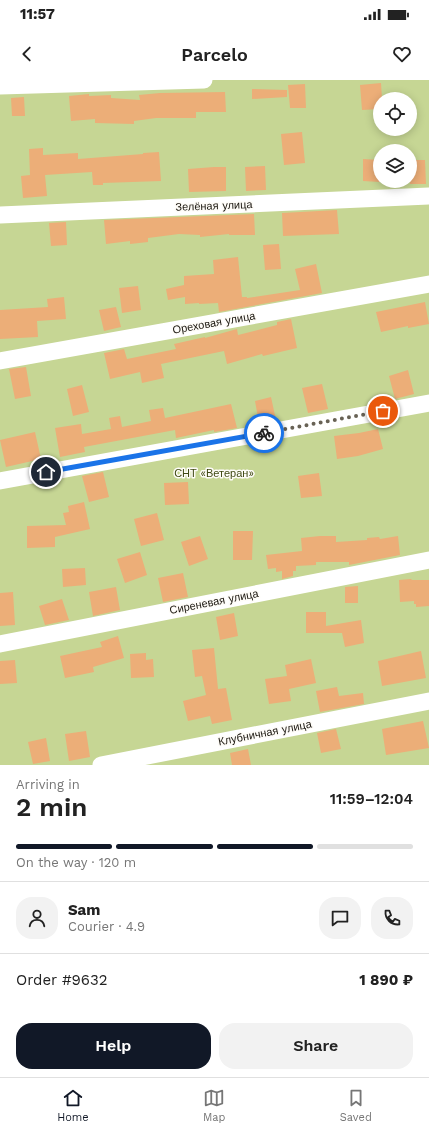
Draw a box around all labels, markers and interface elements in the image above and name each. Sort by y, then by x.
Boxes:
text: 11:57 [20,5,55,23]
icon: back [16,43,38,65]
icon: heart [391,43,413,65]
text: Parcelo [181,44,248,65]
map controls [373,92,417,188]
button: locate [373,92,417,136]
button: layers [373,144,417,188]
street label: Зелёная улица [175,198,254,214]
street label: Ореховая улица [172,309,257,337]
pin [366,394,400,428]
icon: bag [372,400,394,422]
courier [244,413,284,453]
icon: bike [253,422,275,444]
pin [29,455,63,489]
icon: home [35,461,57,483]
park label: СНТ «Ветеран» [174,467,254,480]
street label: Сиреневая улица [168,587,260,617]
street label: Клубничная улица [217,717,314,748]
text: Arriving in [16,777,80,792]
text: 11:59–12:04 [330,790,413,808]
text: 2 min [16,792,87,822]
text: On the way · 120 m [16,855,136,870]
button: person [16,897,58,939]
button: chat [319,897,361,939]
button: phone [371,897,413,939]
text: Sam [68,901,100,919]
text: Courier · 4.9 [68,919,145,934]
text: Order #9632 [16,971,107,989]
text: 1 890 ₽ [359,971,413,989]
button: Help [16,1023,211,1069]
button: Share [219,1023,413,1069]
tab: Home [57,1087,89,1124]
tab: Map [203,1087,225,1124]
tab: Saved [340,1087,372,1124]

